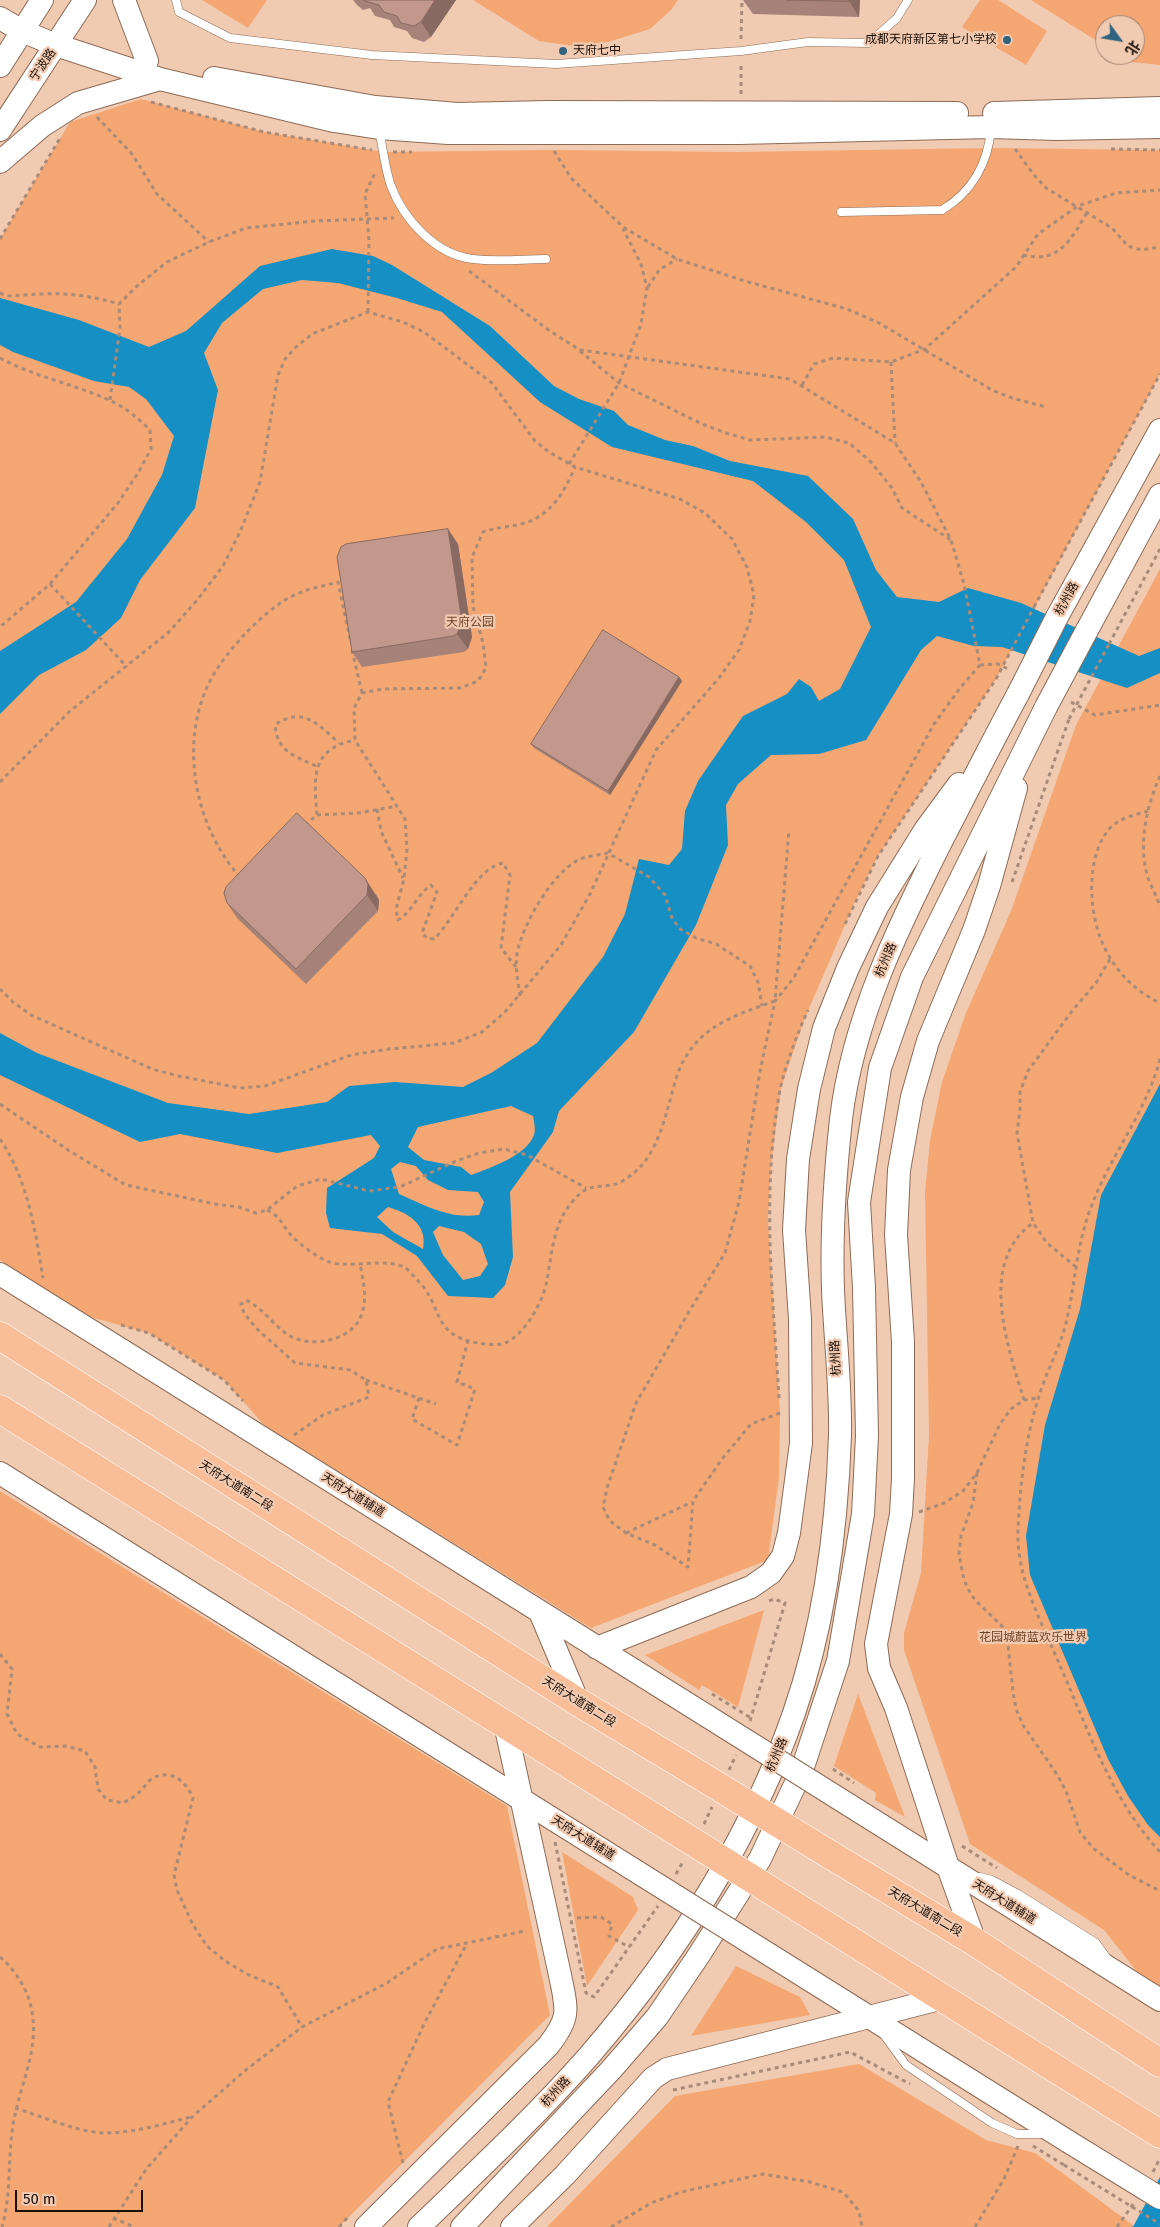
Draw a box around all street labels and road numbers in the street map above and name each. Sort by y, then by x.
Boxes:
street label: 宁波路 [27,46,59,84]
street label: 杭州路 [1052,580,1082,618]
street label: 杭州路 [872,941,900,979]
street label: 杭州路 [828,1340,844,1376]
street label: 天府大道南二段 [197,1458,275,1514]
street label: 天府大道辅道 [319,1470,387,1520]
street label: 天府大道南二段 [540,1674,618,1730]
street label: 杭州路 [763,1736,791,1774]
street label: 天府大道辅道 [549,1813,617,1863]
street label: 天府大道辅道 [970,1877,1038,1927]
street label: 天府大道南二段 [885,1884,965,1940]
street label: 杭州路 [538,2074,574,2110]

